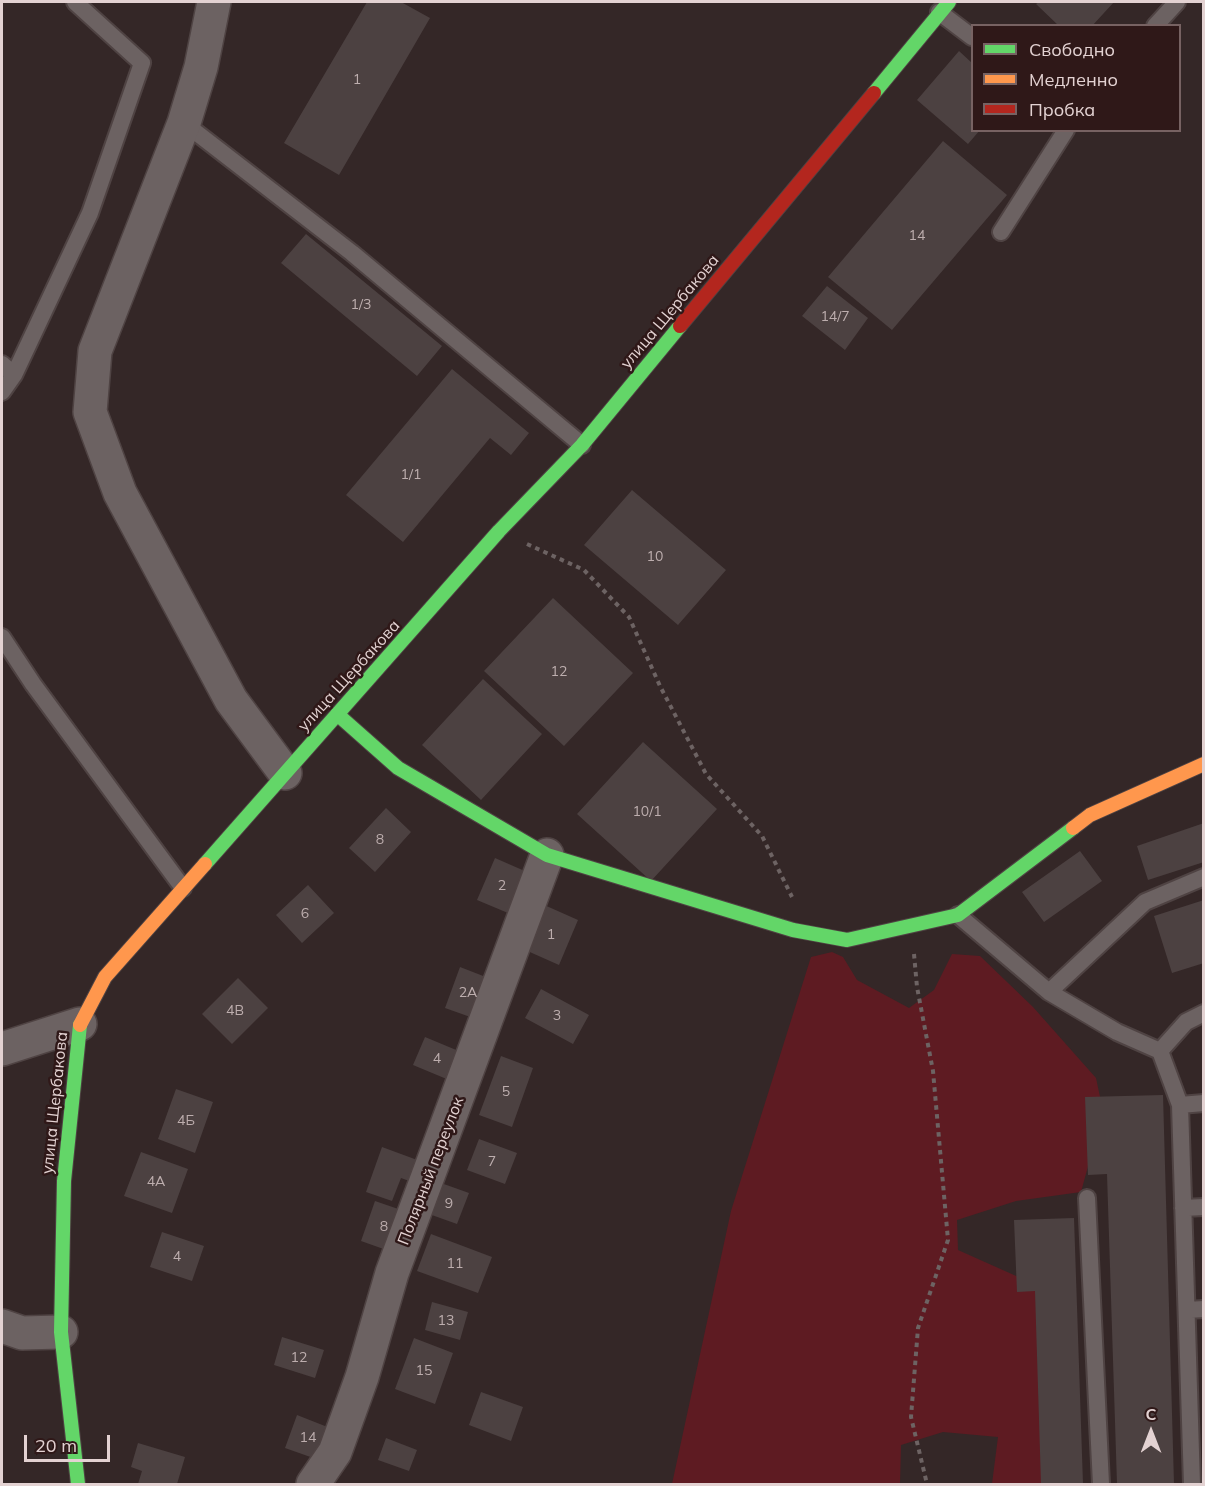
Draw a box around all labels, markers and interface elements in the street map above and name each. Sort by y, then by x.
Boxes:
legend [971,24,1181,132]
text: Свободно [1029,38,1115,61]
text: Медленно [1029,68,1118,91]
house number: 1 [353,72,361,88]
text: Пробка [1029,98,1095,121]
house number: 14 [909,228,925,244]
street label: улица Щербакова [617,251,723,373]
house number: 1/3 [351,297,371,313]
house number: 14/7 [820,309,850,325]
house number: 1/1 [401,467,421,483]
house number: 10 [647,549,663,565]
street label: улица Щербакова [294,616,404,736]
house number: 12 [551,664,567,680]
house number: 10/1 [632,804,662,820]
house number: 8 [376,832,384,848]
house number: 2 [498,878,506,894]
house number: 6 [301,906,309,922]
house number: 1 [547,927,555,943]
house number: 2А [459,985,477,1001]
house number: 4В [226,1003,244,1019]
house number: 3 [553,1008,561,1024]
street label: улица Щербакова [38,1031,72,1175]
house number: 4 [433,1051,441,1067]
house number: 5 [502,1084,510,1100]
street label: Полярный переулок [394,1094,468,1248]
house number: 4Б [177,1113,195,1129]
house number: 7 [488,1154,496,1170]
house number: 4А [147,1174,165,1190]
house number: 9 [445,1196,453,1212]
house number: 8 [380,1219,388,1235]
house number: 4 [173,1249,181,1265]
house number: 11 [447,1256,463,1272]
house number: 13 [438,1313,454,1329]
house number: 12 [291,1350,307,1366]
house number: 15 [416,1363,432,1379]
north arrow [1121,1402,1181,1462]
text: С [1146,1404,1156,1424]
scale bar [27,1423,112,1461]
house number: 14 [300,1430,316,1446]
text: 20 m [35,1434,77,1457]

